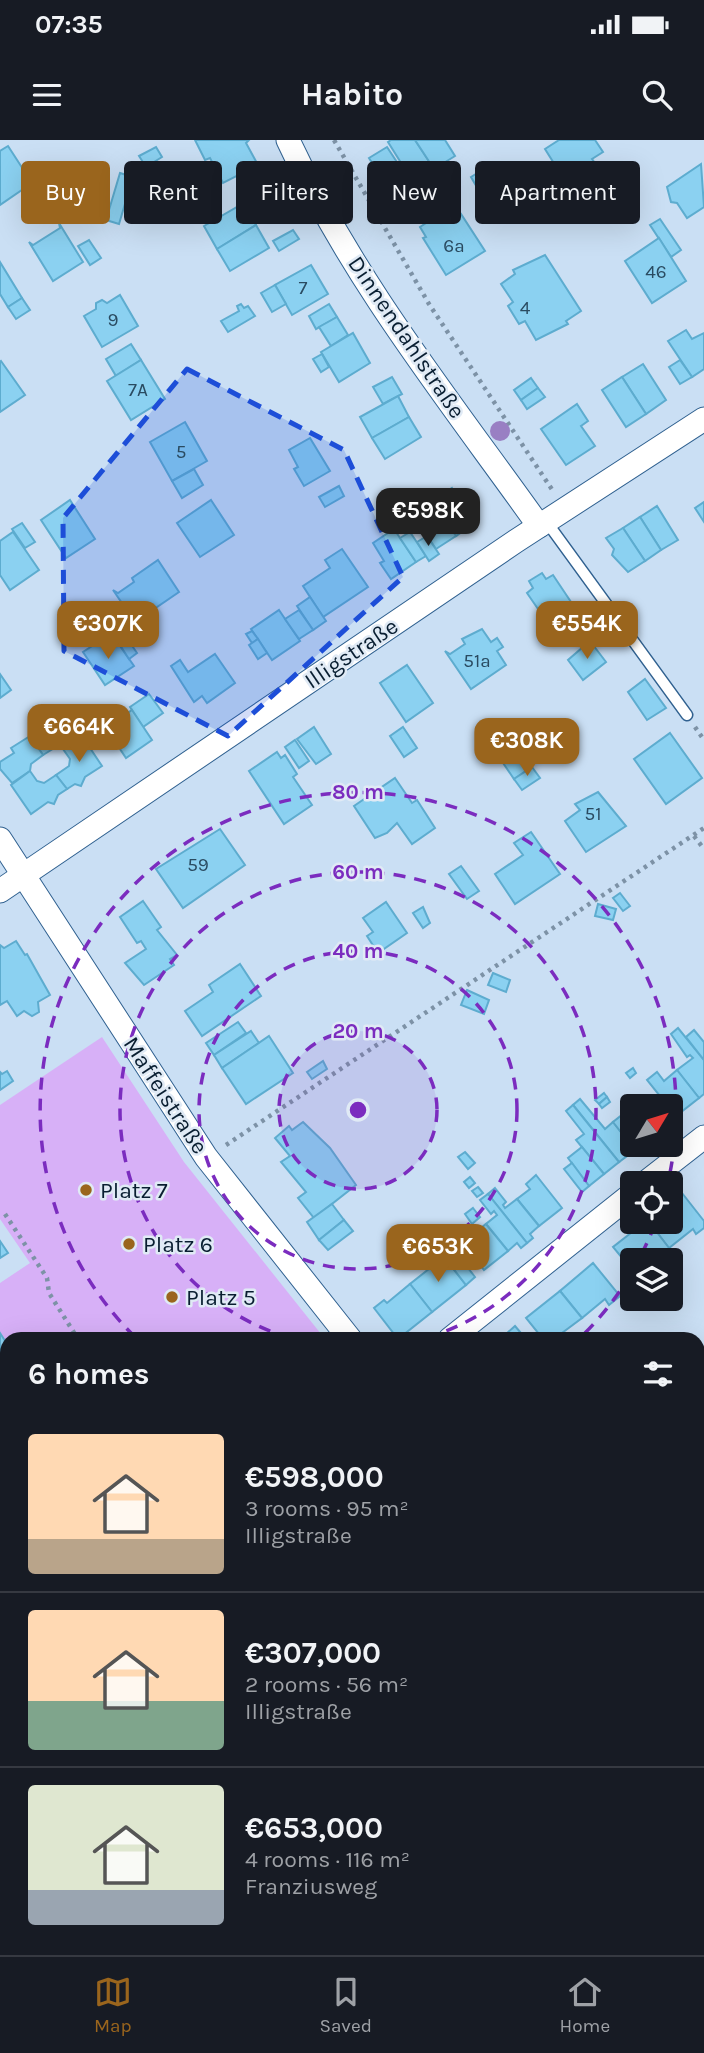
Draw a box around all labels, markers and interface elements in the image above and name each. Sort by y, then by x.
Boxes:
text: 07:35 [35,9,103,40]
icon: menu [28,76,66,114]
text: Habito [301,76,403,113]
icon: search [638,76,676,114]
chip: Buy [21,161,110,224]
chip: Rent [124,161,222,224]
chip: Filters [236,161,353,224]
chip: New [367,161,461,224]
chip: Apartment [475,161,640,224]
house number: 6a [443,235,465,257]
street label: Dinnendahlstraße [342,251,471,423]
house number: 46 [645,261,667,283]
house number: 7 [299,277,308,299]
house number: 4 [520,297,531,319]
house number: 9 [107,309,119,331]
house number: 7A [128,379,148,401]
house number: 5 [176,441,186,463]
pin: €598K [379,488,477,548]
text: €598K [392,497,464,524]
pin: €307K [59,602,157,661]
pin: €554K [538,602,636,661]
text: €307K [73,610,143,637]
text: €554K [552,610,622,637]
street label: Illigstraße [299,612,403,694]
house number: 51a [463,650,491,672]
pin: €664K [30,704,128,764]
text: €664K [43,713,115,740]
pin: €308K [478,718,576,778]
text: €308K [490,727,564,754]
text: 80 m [332,780,384,804]
house number: 51 [584,803,602,825]
house number: 59 [187,854,209,876]
text: 60 m [332,860,384,884]
text: 40 m [332,939,384,963]
text: 20 m [332,1019,384,1043]
street label: Maffeistraße [118,1032,213,1159]
north arrow [620,1094,682,1157]
map controls [620,1094,683,1311]
centre of rings [346,1098,370,1122]
button: locate [620,1171,683,1234]
place label: Platz 7 [100,1177,168,1204]
marker: Platz 7 [78,1182,94,1198]
pin: €653K [389,1224,487,1284]
place label: Platz 6 [143,1231,213,1258]
text: €653K [402,1233,474,1260]
marker: Platz 6 [121,1236,137,1252]
button: layers [620,1248,683,1311]
place label: Platz 5 [186,1284,256,1311]
marker: Platz 5 [164,1289,180,1305]
icon: filters [639,1355,677,1393]
text: 6 homes [28,1356,150,1392]
text: €598,000 [245,1459,384,1495]
icon: home [84,1462,168,1546]
text: 3 rooms · 95 m² [245,1495,409,1522]
text: Illigstraße [245,1522,352,1549]
text: €307,000 [245,1635,381,1671]
icon: home [84,1638,168,1722]
text: 2 rooms · 56 m² [245,1671,408,1698]
text: Illigstraße [245,1698,352,1725]
text: €653,000 [245,1810,383,1846]
icon: home [84,1813,168,1897]
text: 4 rooms · 116 m² [245,1846,410,1873]
text: Franziusweg [245,1873,377,1900]
tab: Map [94,1973,132,2037]
tab: Saved [319,1973,372,2037]
tab: Home [560,1973,610,2037]

